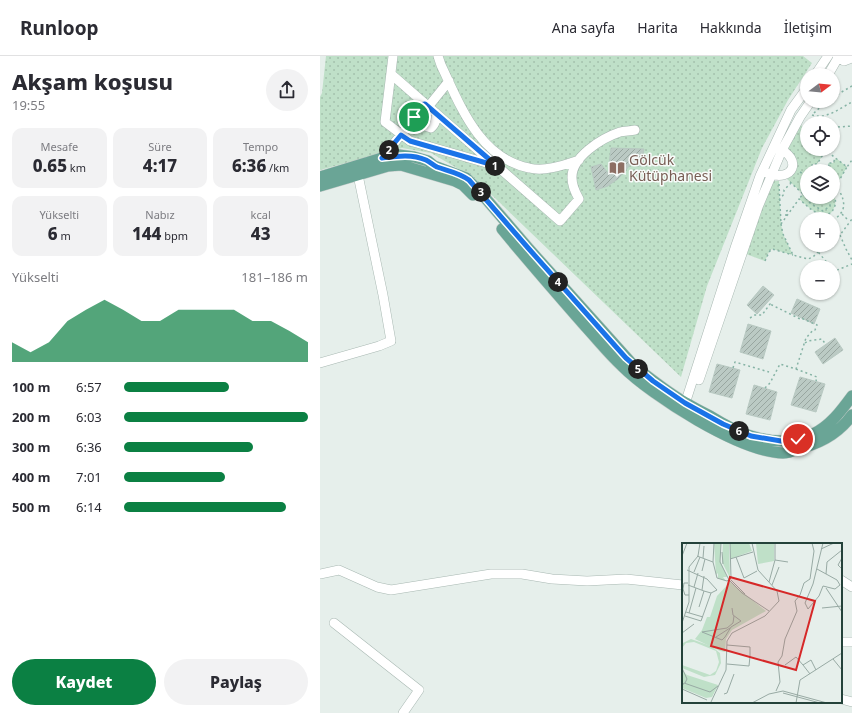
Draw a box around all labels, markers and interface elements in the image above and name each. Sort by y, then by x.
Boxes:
text: Runloop [20,15,99,41]
text: Ana sayfa [552,18,615,37]
text: Harita [637,18,678,37]
text: Hakkında [700,18,762,37]
text: İletişim [784,18,832,37]
text: Akşam koşusu [12,66,173,96]
north arrow [800,68,840,108]
map controls [800,68,840,300]
button: share [266,69,308,111]
text: 19:55 [12,96,45,114]
pin [397,100,431,134]
icon: arrive [403,106,425,128]
button: locate [800,116,840,156]
text: Mesafe [41,139,78,154]
text: Süre [148,139,172,154]
text: Tempo [243,139,278,154]
pin: 2 [379,140,399,160]
text: 2 [386,142,392,157]
place label: Gölcük Kütüphanesi [629,150,712,185]
text: 0.65 [33,154,67,177]
text: 4:17 [143,154,177,177]
text: 6:36 [232,154,266,177]
pin: 1 [485,156,505,176]
text: 1 [492,158,498,173]
library icon: Gölcük Kütüphanesi [608,159,626,177]
text: km [67,160,86,175]
text: /km [266,160,289,175]
button: layers [800,164,840,204]
pin: 3 [471,182,491,202]
text: 3 [478,184,484,199]
text: Yükselti [39,207,79,222]
text: Nabız [145,207,175,222]
text: kcal [251,207,271,222]
button: + [800,212,840,252]
text: 6 [48,222,58,245]
text: 144 [132,222,161,245]
text: 43 [251,222,270,245]
text: m [58,228,71,243]
text: bpm [161,228,188,243]
button: − [800,260,840,300]
text: Yükselti [12,268,59,286]
text: 181–186 m [241,268,308,286]
pin: 4 [548,272,568,292]
text: 4 [555,274,561,289]
pin: 5 [628,359,648,379]
text: 5 [635,361,641,376]
text: 100 m [12,378,50,396]
text: 6:57 [76,378,102,396]
text: 200 m [12,408,50,426]
text: 6:03 [76,408,102,426]
pin: 6 [729,421,749,441]
pin [781,422,815,456]
text: 6 [736,423,742,438]
icon: check [787,428,809,450]
text: 300 m [12,438,50,456]
text: 6:36 [76,438,102,456]
text: 400 m [12,468,50,486]
text: 7:01 [76,468,102,486]
text: 500 m [12,498,50,516]
text: 6:14 [76,498,102,516]
inset map [682,543,842,703]
button: Kaydet [12,659,156,705]
button: Paylaş [164,659,308,705]

